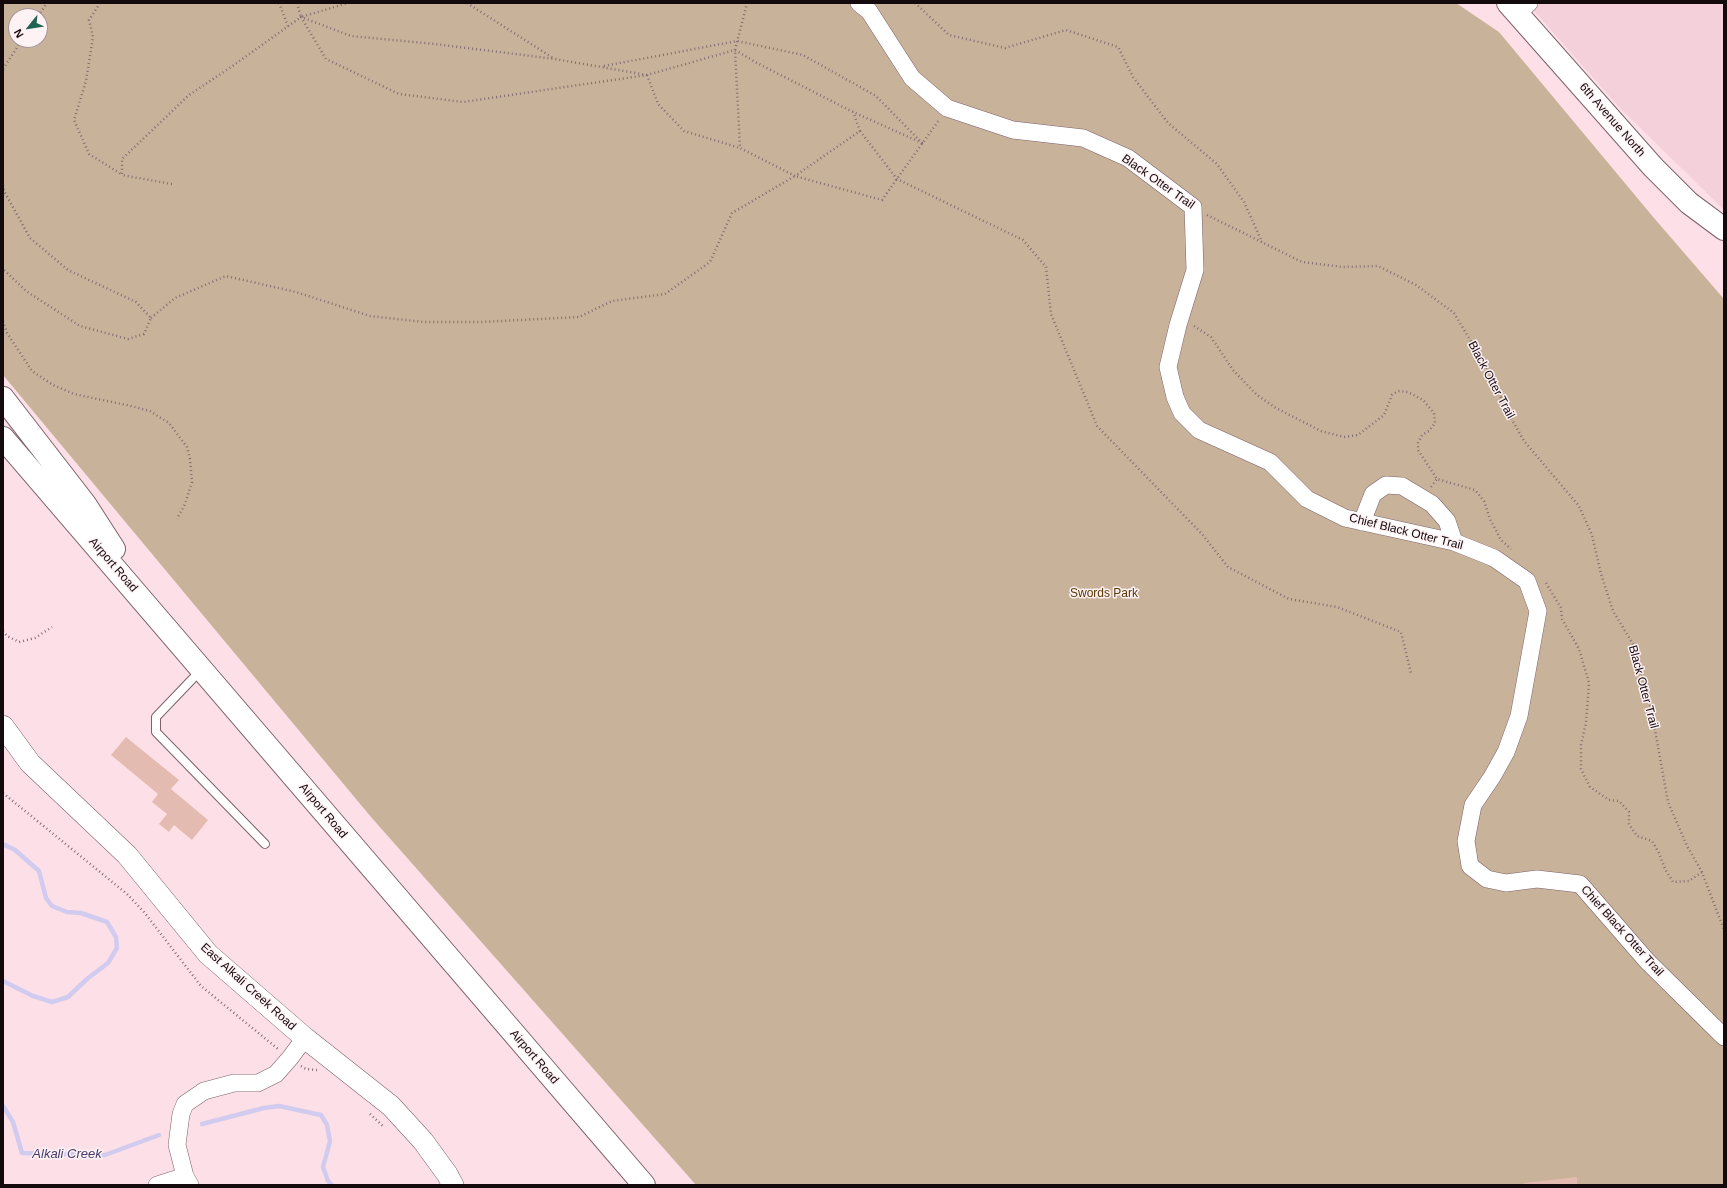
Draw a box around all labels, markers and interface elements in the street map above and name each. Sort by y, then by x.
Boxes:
north arrow [8,8,48,48]
text: N [11,27,26,40]
street label: 6th Avenue North [1576,80,1648,160]
street label: Black Otter Trail [1119,152,1197,212]
street label: Black Otter Trail [1465,339,1517,421]
street label: Chief Black Otter Trail [1348,511,1464,553]
street label: Airport Road [85,535,141,595]
park label: Swords Park [1070,587,1138,601]
street label: Black Otter Trail [1625,644,1661,730]
street label: Airport Road [296,781,350,841]
street label: Chief Black Otter Trail [1578,883,1666,979]
street label: East Alkali Creek Road [197,940,299,1034]
street label: Airport Road [506,1027,562,1087]
water label: Alkali Creek [32,1146,102,1162]

